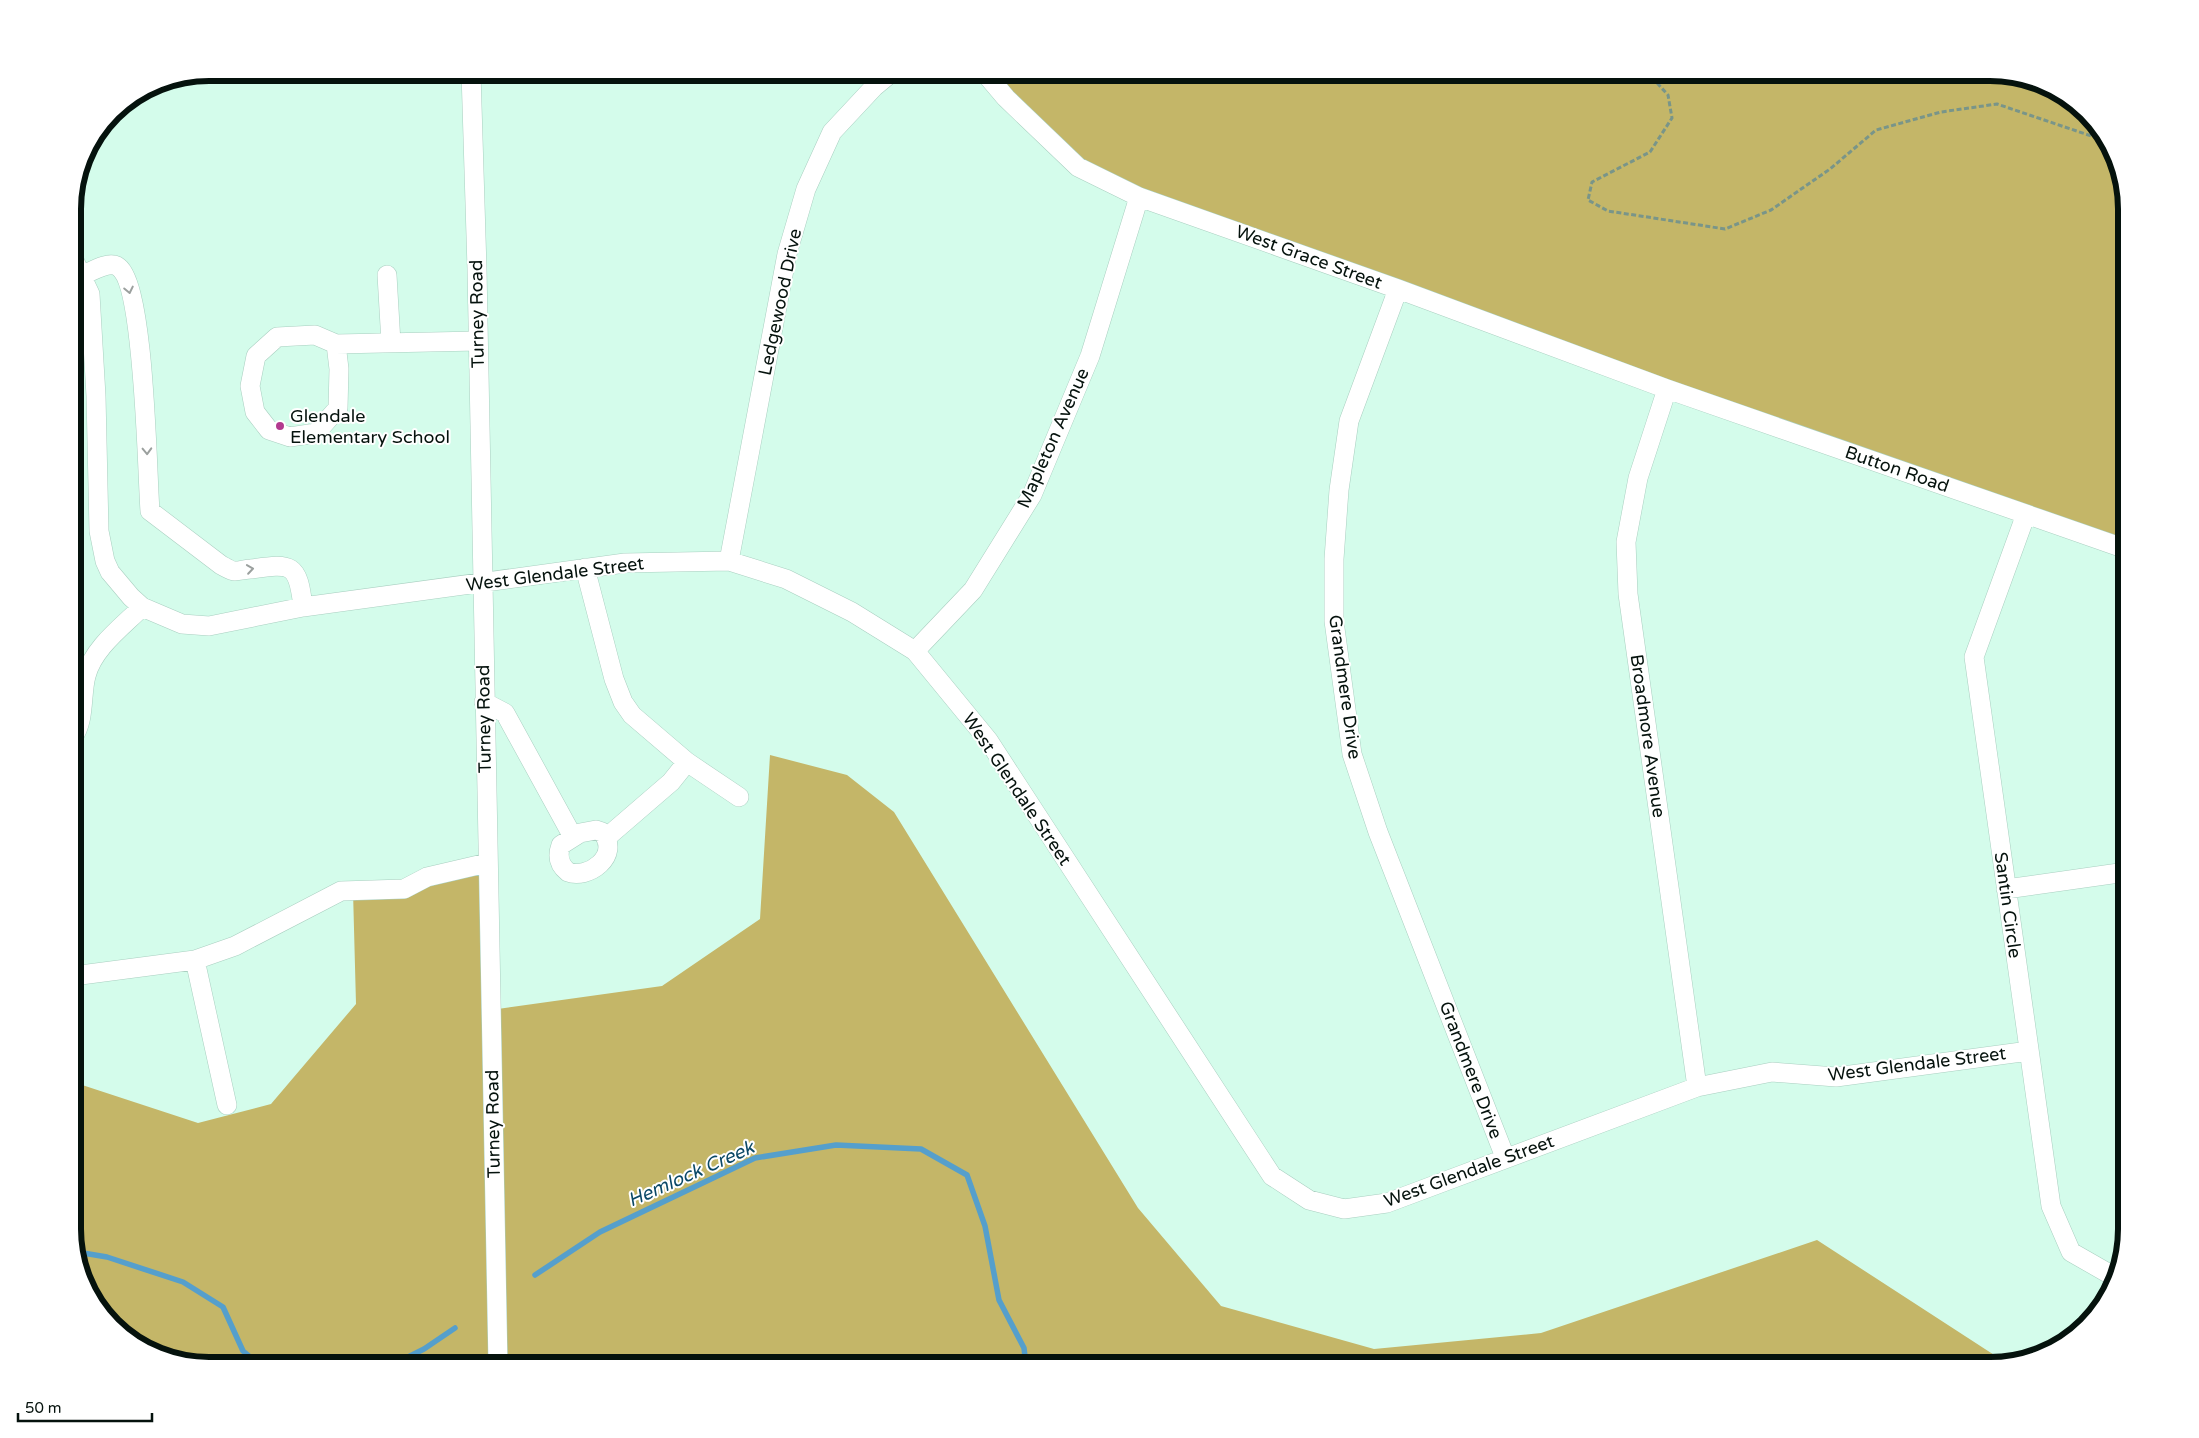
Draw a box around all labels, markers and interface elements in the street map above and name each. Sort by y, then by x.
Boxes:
street label: West Grace Street [1233,220,1385,294]
street label: Ledgewood Drive [754,226,806,378]
street label: Turney Road [465,260,489,368]
one-way arrow [123,285,134,294]
street label: Mapleton Avenue [1012,364,1094,512]
place label: Glendale Elementary School [290,405,450,448]
marker: Glendale Elementary School [274,420,286,432]
street label: Button Road [1842,441,1952,497]
one-way arrow [142,448,152,455]
street label: West Glendale Street [465,552,645,596]
one-way arrow [246,564,254,575]
street label: Grandmere Drive [1324,613,1366,761]
street label: Broadmore Avenue [1626,653,1670,819]
street label: Turney Road [472,665,496,773]
street label: West Glendale Street [958,709,1076,870]
street label: Santin Circle [1990,851,2026,959]
street label: Grandmere Drive [1435,998,1507,1142]
street label: West Glendale Street [1827,1042,2007,1086]
street label: Turney Road [481,1070,505,1178]
street label: West Glendale Street [1381,1130,1557,1212]
water label: Hemlock Creek [624,1136,759,1212]
scale bar [18,1390,151,1422]
text: 50 m [25,1399,62,1417]

